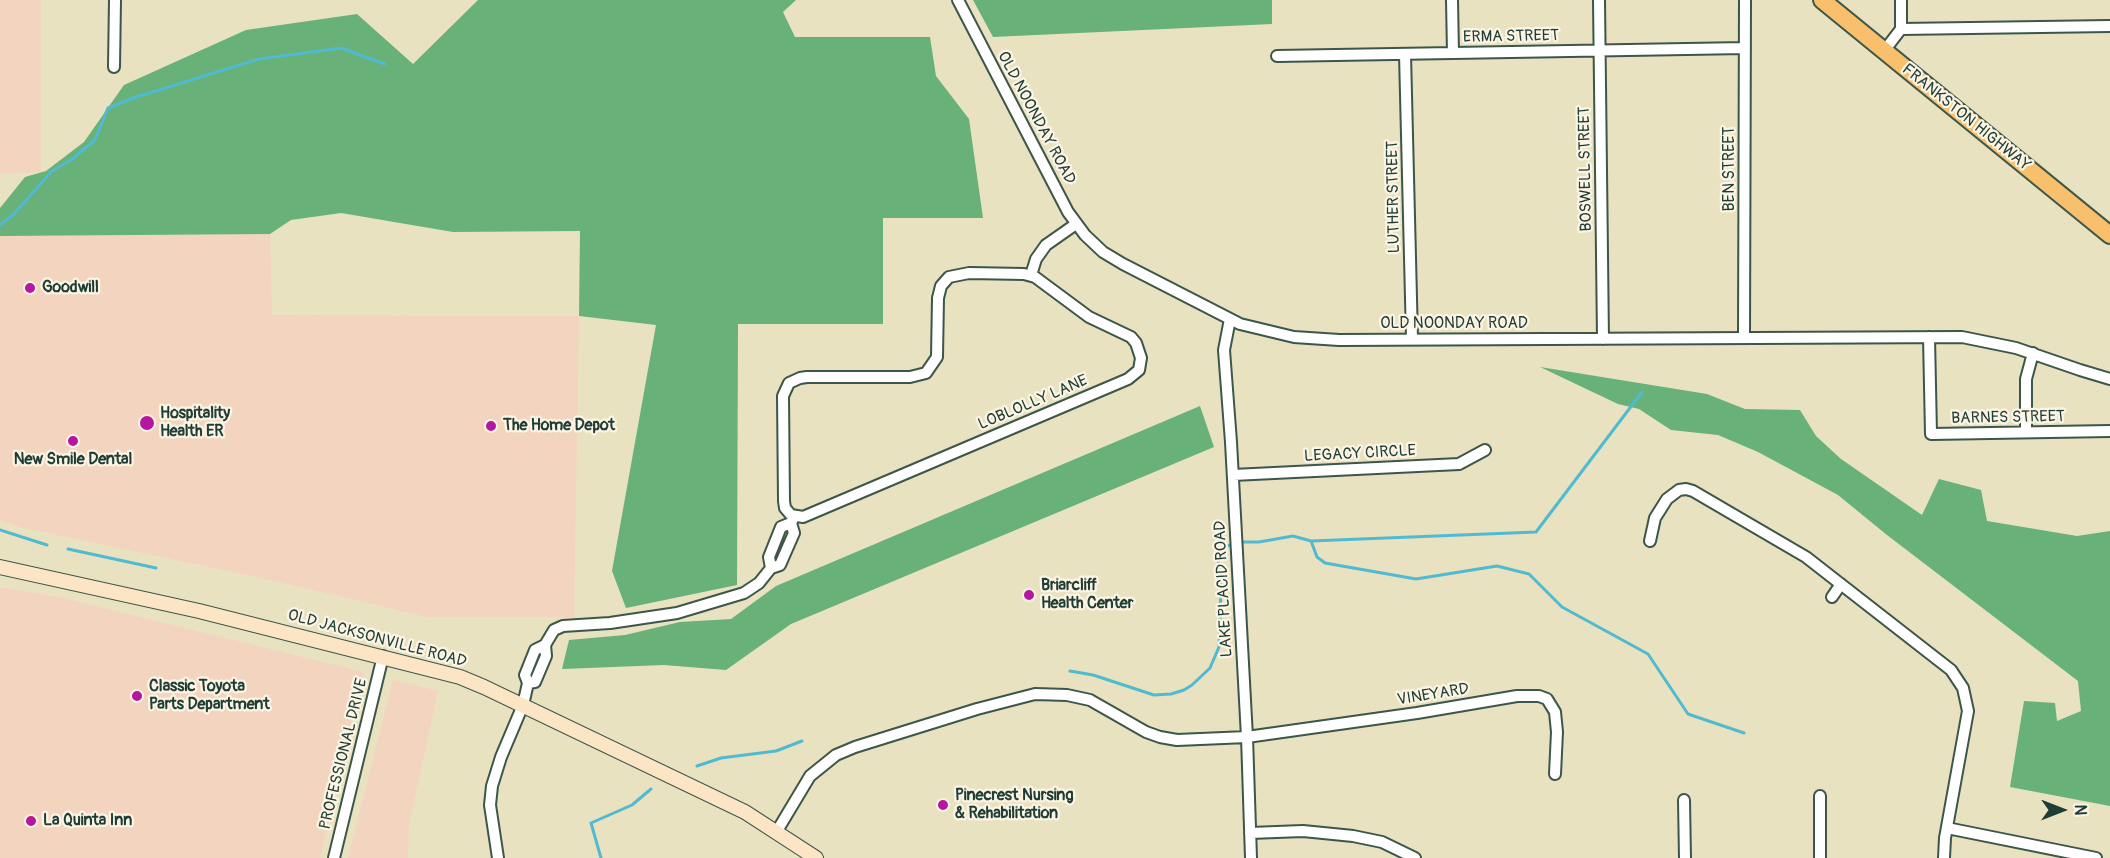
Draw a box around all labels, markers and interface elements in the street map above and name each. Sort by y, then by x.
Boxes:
street label: ERMA STREET [1463,27,1559,47]
street label: OLD NOONDAY ROAD [993,48,1079,188]
street label: FRANKSTON HIGHWAY [1898,60,2034,176]
street label: BOSWELL STREET [1575,106,1597,232]
street label: BEN STREET [1720,127,1740,211]
street label: LUTHER STREET [1383,141,1405,253]
place label: Goodwill [42,278,99,298]
marker: Goodwill [23,281,37,295]
street label: OLD NOONDAY ROAD [1380,314,1528,334]
street label: LOBLOLLY LANE [975,371,1091,435]
place label: Hospitality Health ER [160,404,230,442]
street label: BARNES STREET [1951,407,2065,429]
marker: Hospitality Health ER [138,414,156,432]
place label: The Home Depot [503,416,615,436]
marker: The Home Depot [484,419,498,433]
marker: New Smile Dental [66,434,80,448]
street label: LEGACY CIRCLE [1304,441,1416,467]
place label: New Smile Dental [14,450,132,470]
street label: LAKE PLACID ROAD [1211,520,1237,658]
place label: Briarcliff Health Center [1041,576,1133,614]
marker: Briarcliff Health Center [1022,588,1036,602]
street label: OLD JACKSONVILLE ROAD [285,606,469,672]
place label: Classic Toyota Parts Department [149,677,270,715]
street label: PROFESSIONAL DRIVE [316,677,372,831]
street label: VINEYARD [1396,680,1470,710]
marker: Classic Toyota Parts Department [130,689,144,703]
north arrow [2032,780,2092,840]
place label: Pinecrest Nursing & Rehabilitation [955,786,1073,824]
marker: Pinecrest Nursing & Rehabilitation [936,798,950,812]
text: N [2070,805,2090,815]
place label: La Quinta Inn [43,811,132,831]
marker: La Quinta Inn [24,814,38,828]

